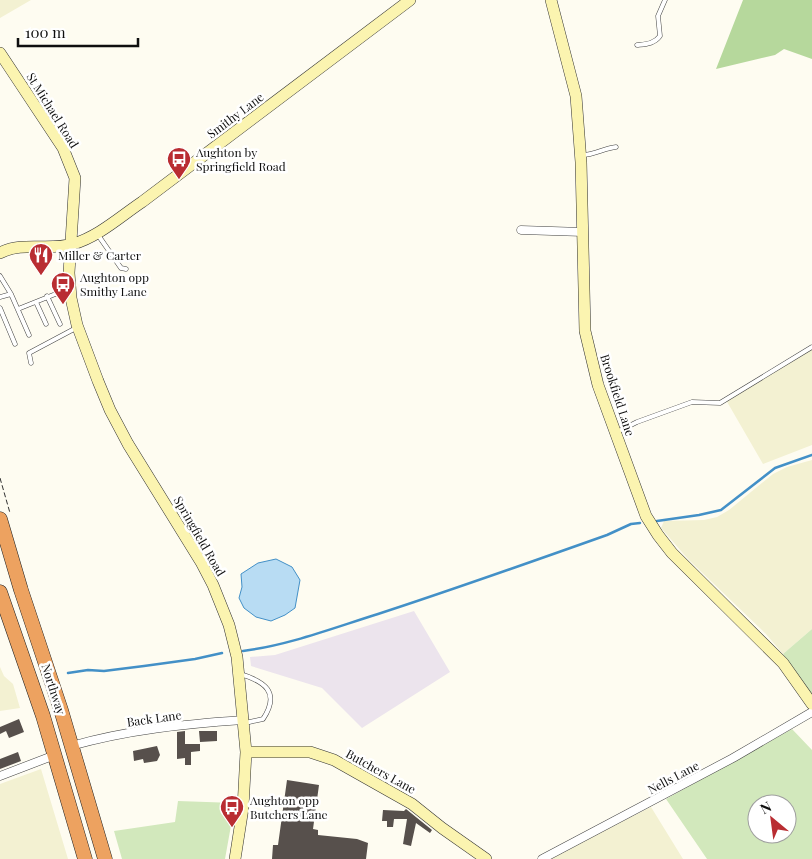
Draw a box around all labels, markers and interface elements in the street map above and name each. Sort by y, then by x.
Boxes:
scale bar [18,15,138,47]
text: 100 m [25,22,66,42]
street label: St Michael Road [23,69,83,151]
street label: Smithy Lane [203,88,267,142]
place label: Aughton by Springfield Road [195,144,286,174]
bus stop icon: Aughton by Springfield Road [166,146,192,180]
restaurant icon: Miller & Carter [28,242,54,276]
place label: Miller & Carter [58,247,142,263]
place label: Aughton opp Smithy Lane [79,269,149,299]
bus stop icon: Aughton opp Smithy Lane [50,271,76,305]
street label: Brookfield Lane [597,352,639,438]
street label: Springfield Road [171,493,229,579]
street label: Northway [38,662,70,716]
street label: Back Lane [126,706,182,730]
street label: Butchers Lane [343,745,419,797]
street label: Nells Lane [645,757,701,797]
place label: Aughton opp Butchers Lane [249,792,328,822]
bus stop icon: Aughton opp Butchers Lane [219,794,245,828]
north arrow [747,794,797,844]
text: N [756,796,774,818]

